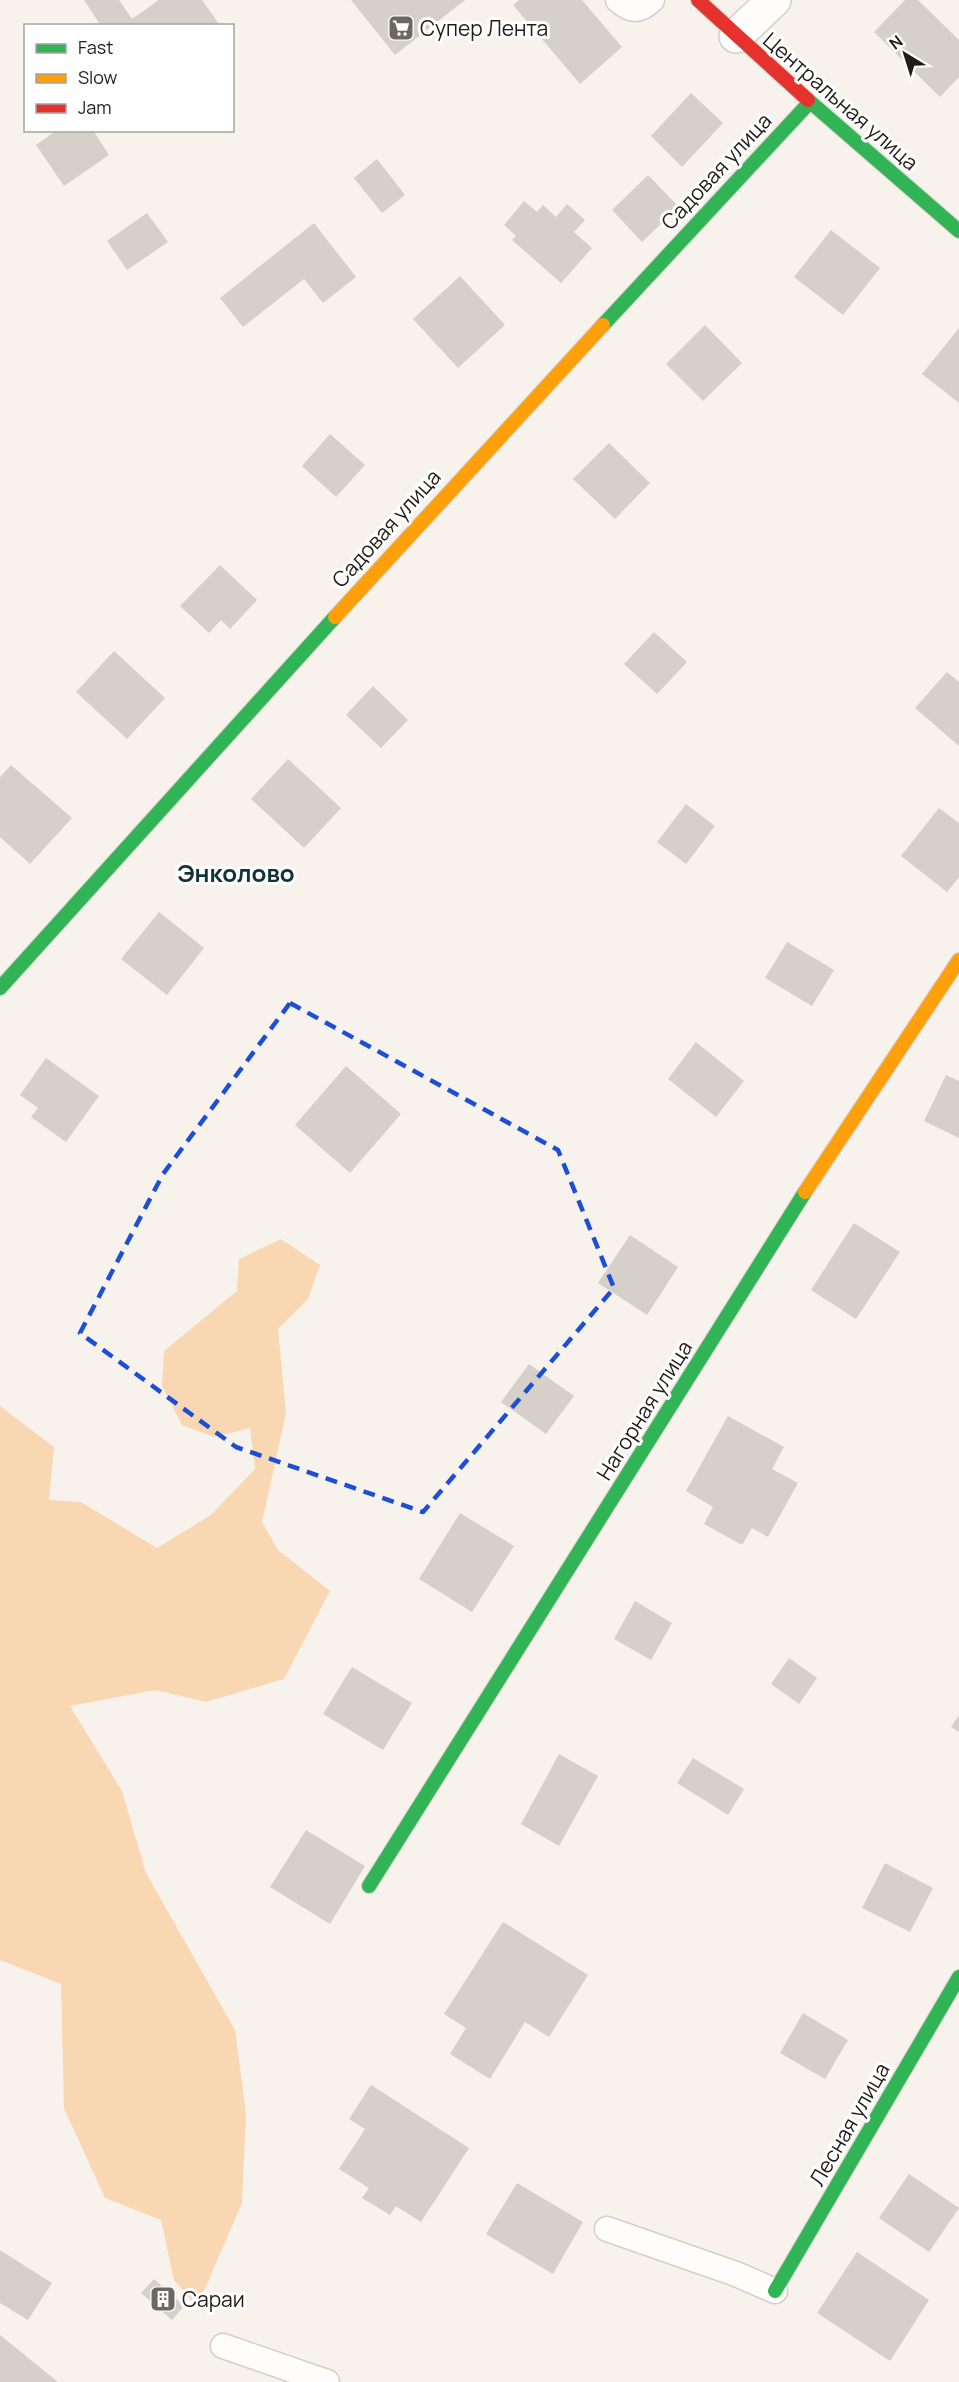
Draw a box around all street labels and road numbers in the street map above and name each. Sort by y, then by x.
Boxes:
street label: Центральная улица [758,26,924,176]
street label: Садовая улица [655,107,777,235]
street label: Садовая улица [326,463,446,593]
street label: Нагорная улица [590,1335,698,1485]
street label: Лесная улица [802,2057,896,2191]

